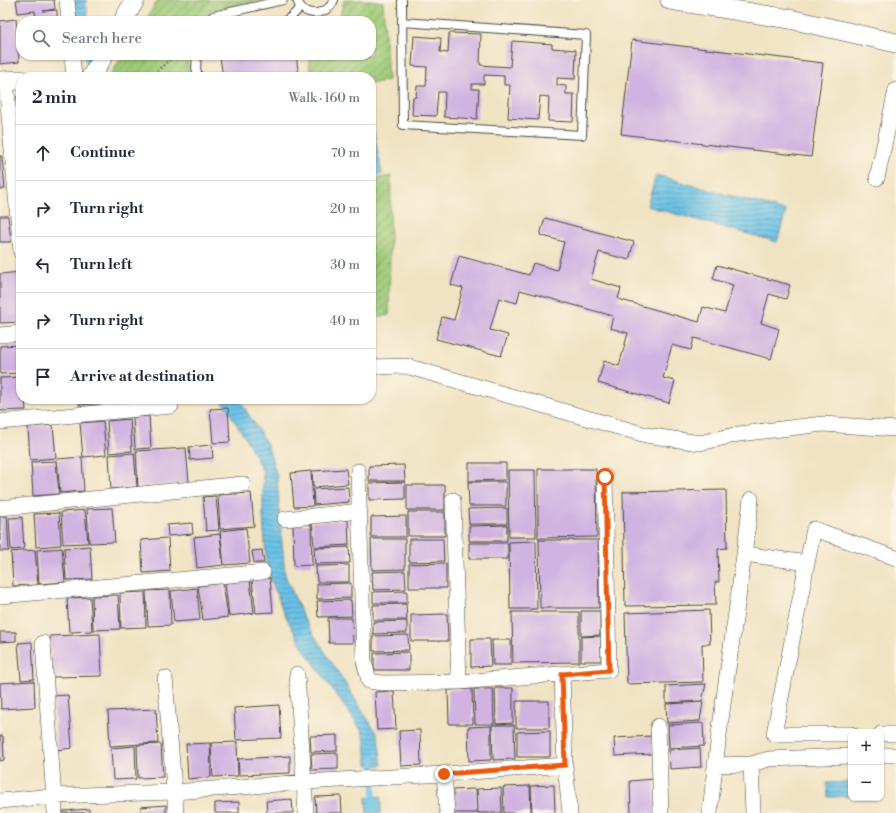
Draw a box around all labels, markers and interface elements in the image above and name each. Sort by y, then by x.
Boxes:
search box [16,16,376,60]
icon: search [30,27,52,49]
text: Search here [62,29,142,48]
text: 2 min [32,87,77,109]
text: Walk · 160 m [289,90,360,106]
icon: ahead [32,142,54,164]
text: Continue [70,143,135,162]
text: 70 m [331,145,360,161]
icon: right [32,198,54,220]
text: Turn right [70,199,144,218]
text: 20 m [330,201,360,217]
icon: left [32,254,54,276]
text: Turn left [70,255,132,274]
text: 30 m [330,257,360,273]
icon: right [32,310,54,332]
text: Turn right [70,311,144,330]
text: 40 m [330,313,360,329]
icon: arrive [32,366,54,388]
text: Arrive at destination [70,367,214,386]
route start [596,468,614,486]
map controls [848,729,884,801]
button: + [848,729,884,765]
route end [435,765,453,783]
button: − [848,765,884,801]

